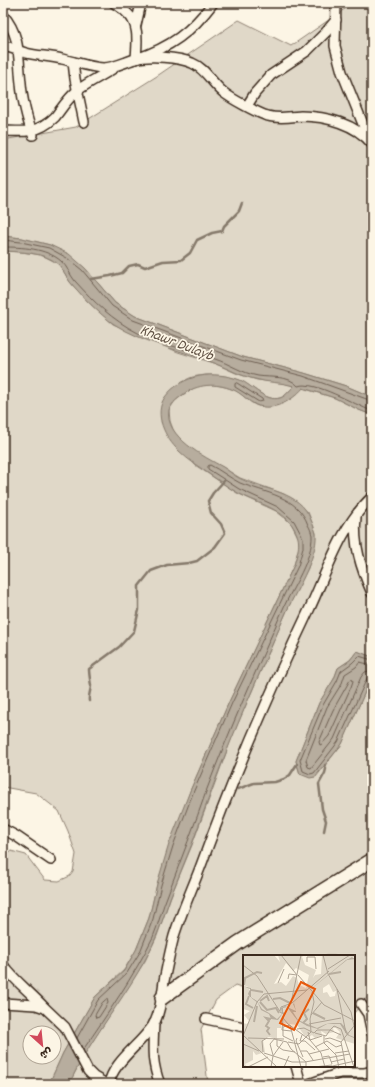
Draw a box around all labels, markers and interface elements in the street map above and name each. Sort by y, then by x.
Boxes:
water label: Khawr Dulayb [136,320,218,368]
inset map [243,955,355,1067]
north arrow [22,1025,62,1065]
text: ش [37,1042,55,1062]

